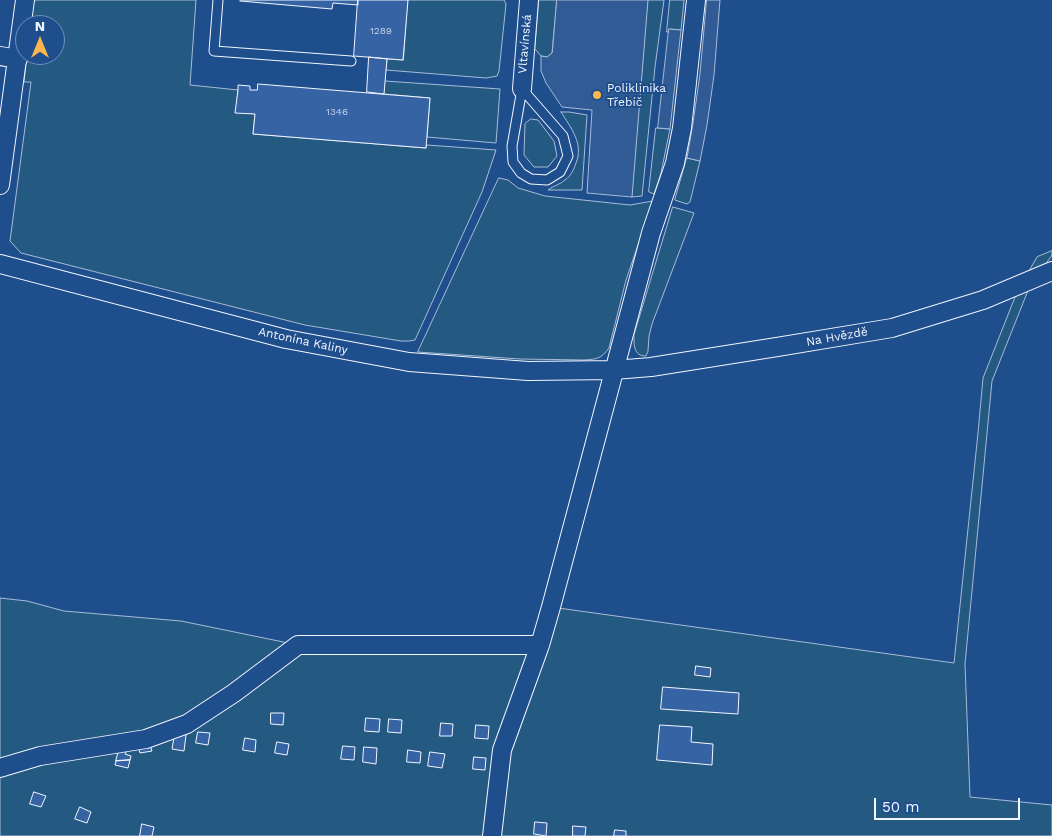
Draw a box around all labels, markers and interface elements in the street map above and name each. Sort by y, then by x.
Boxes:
street label: Vltavínská [515,14,535,74]
north arrow [15,15,65,65]
text: N [35,18,45,34]
house number: 1289 [370,25,392,37]
place label: Poliklinika Třebíč [607,81,666,109]
marker: Poliklinika Třebíč [591,89,603,101]
house number: 1346 [326,106,348,118]
street label: Antonína Kaliny [257,324,349,358]
street label: Na Hvězdě [805,324,869,350]
scale bar [877,788,1023,820]
text: 50 m [882,798,919,816]

